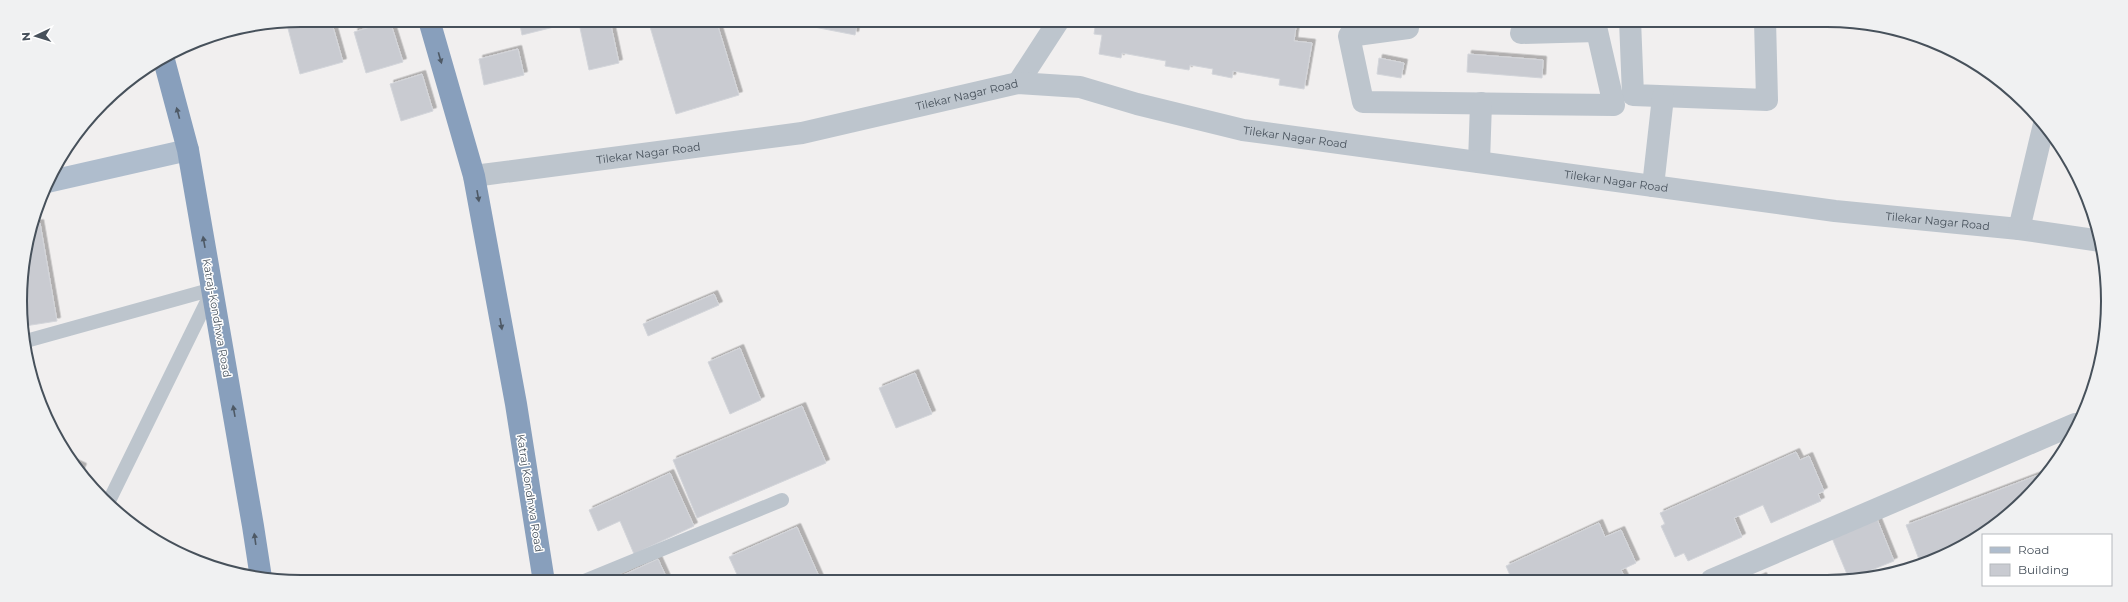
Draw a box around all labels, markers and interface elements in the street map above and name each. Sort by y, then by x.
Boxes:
north arrow [16,16,56,56]
text: N [19,32,33,42]
one-way arrow [437,52,443,64]
street label: Tilekar Nagar Road [914,76,1019,113]
one-way arrow [174,106,180,119]
street label: Tilekar Nagar Road [1242,123,1348,151]
street label: Tilekar Nagar Road [596,139,701,167]
street label: Tilekar Nagar Road [1563,167,1669,195]
one-way arrow [475,190,481,203]
street label: Tilekar Nagar Road [1885,209,1991,233]
one-way arrow [201,236,207,248]
street label: Katraj-Kondhwa Road [200,257,234,379]
one-way arrow [498,318,504,330]
one-way arrow [230,405,236,417]
street label: Katraj Kondhwa Road [514,433,546,553]
one-way arrow [252,533,258,546]
legend [1982,534,2112,586]
text: Road [2018,542,2049,557]
text: Building [2018,562,2069,577]

